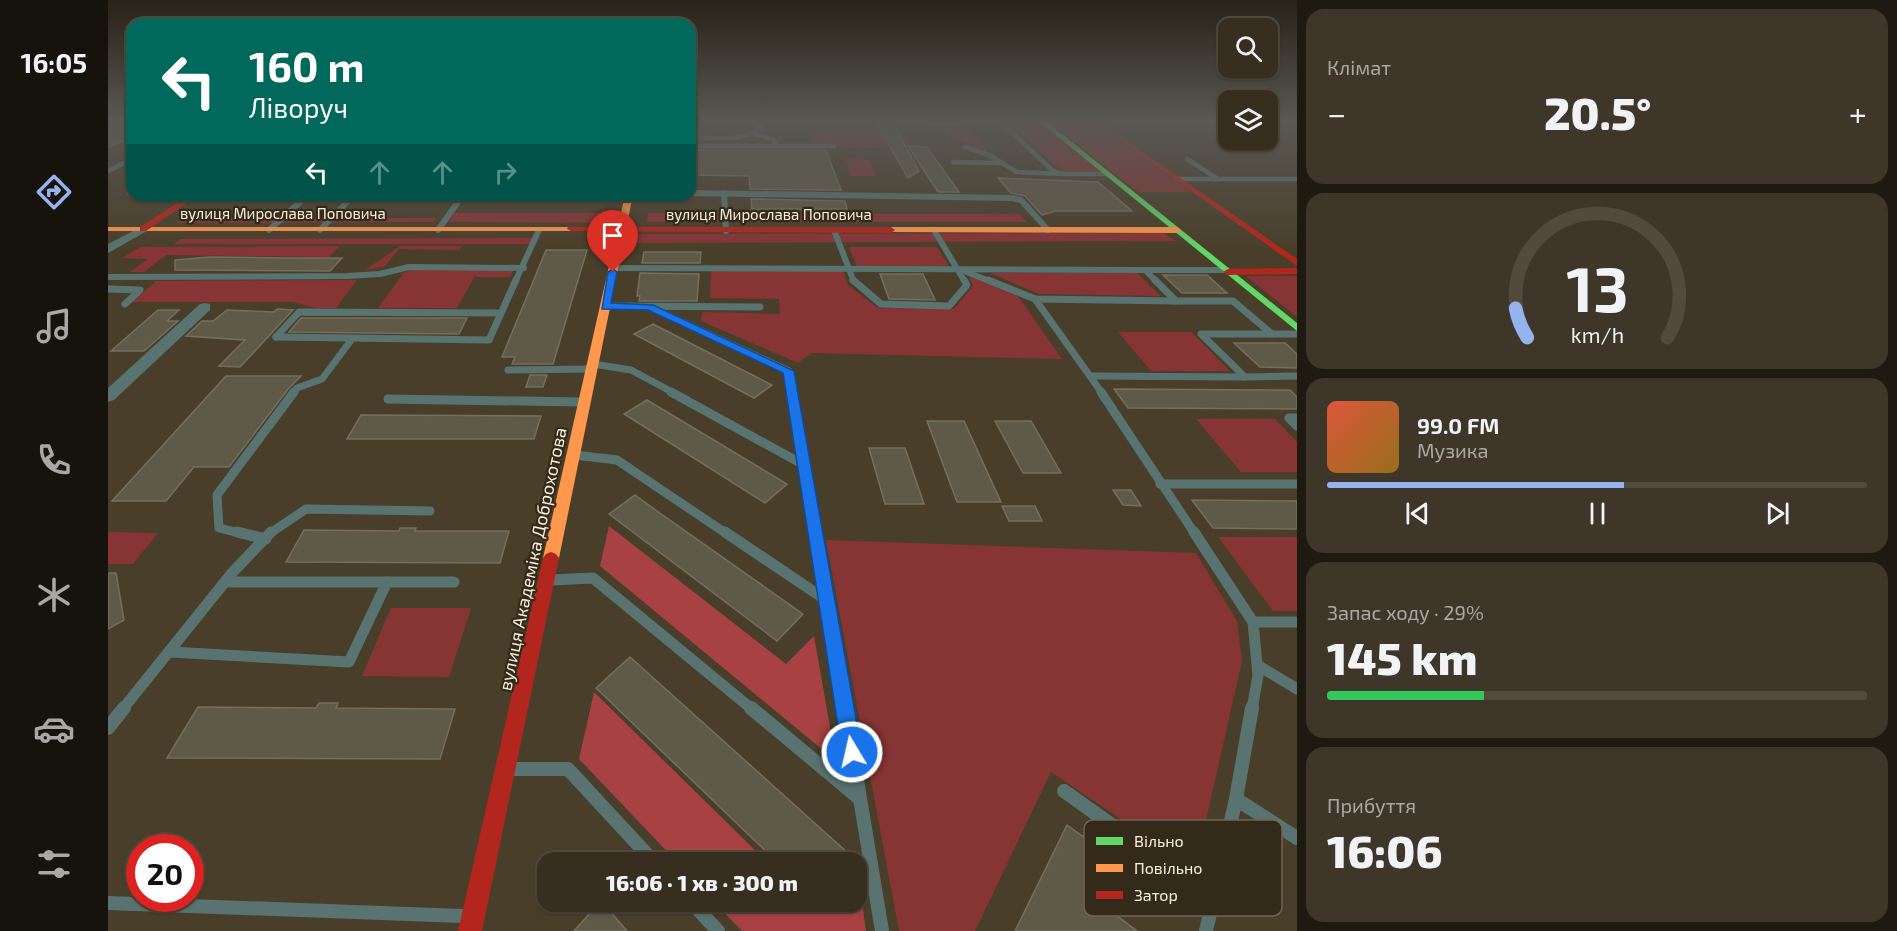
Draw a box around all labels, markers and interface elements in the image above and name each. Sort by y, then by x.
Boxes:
map controls [1218,18,1278,150]
button: search [1218,18,1278,78]
text: 160 m [249,40,365,90]
icon: left [150,42,228,120]
text: 16:05 [21,46,87,78]
text: Клімат [1327,55,1391,79]
text: 20.5° [1544,85,1651,139]
button: layers [1218,90,1278,150]
text: Ліворуч [249,91,348,123]
text: − [1327,93,1346,133]
text: + [1849,93,1867,133]
icon: left [300,156,333,189]
icon: ahead [363,156,396,189]
icon: ahead [426,156,459,189]
icon: right [489,156,522,189]
icon: directions [33,171,75,213]
street label: вулиця Мирослава Поповича [180,204,386,223]
street label: вулиця Мирослава Поповича [666,205,872,224]
pin [587,210,638,272]
icon: arrive [596,219,629,252]
text: 13 [1566,250,1628,325]
icon: music [33,305,75,347]
text: km/h [1570,323,1624,348]
text: 99.0 FM [1417,412,1499,438]
street label: вулиця Академіка Доброхотова [493,425,571,693]
text: Музика [1417,438,1489,462]
icon: phone [33,439,75,481]
icon: previous [1401,497,1434,530]
icon: pause [1581,497,1614,530]
icon: next [1761,497,1794,530]
icon: climate [33,574,75,616]
text: Запас ходу · 29% [1327,600,1484,624]
text: 145 km [1327,630,1477,684]
icon: car [33,708,75,750]
position arrow [820,720,884,784]
text: Прибуття [1327,793,1416,817]
legend [1084,820,1282,916]
text: 16:06 [1327,823,1442,877]
text: Вільно [1134,831,1184,850]
speed limit sign: 20 [126,834,204,912]
icon: filters [33,843,75,885]
text: Повільно [1134,858,1202,877]
text: 16:06 · 1 хв · 300 m [606,869,798,895]
text: Затор [1134,885,1178,904]

